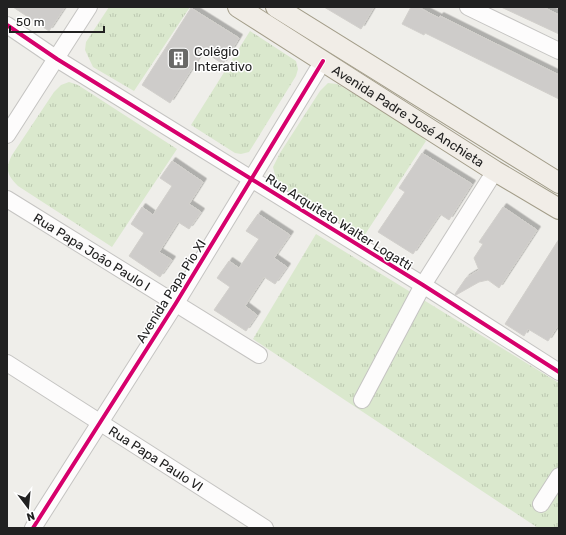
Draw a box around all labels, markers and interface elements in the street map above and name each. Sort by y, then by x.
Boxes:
scale bar [10,8,104,34]
text: 50 m [16,15,44,29]
place label: Colégio Interativo [194,44,252,74]
building icon: Colégio Interativo [166,45,192,71]
street label: Avenida Padre José Anchieta [330,62,487,170]
street label: Rua Arquiteto Walter Logatti [262,171,415,274]
street label: Rua Papa João Paulo I [31,210,153,293]
street label: Avenida Papa Pio XI [133,237,209,345]
street label: Rua Papa Paulo VI [106,423,206,494]
north arrow [8,487,48,527]
text: N [25,509,36,523]

